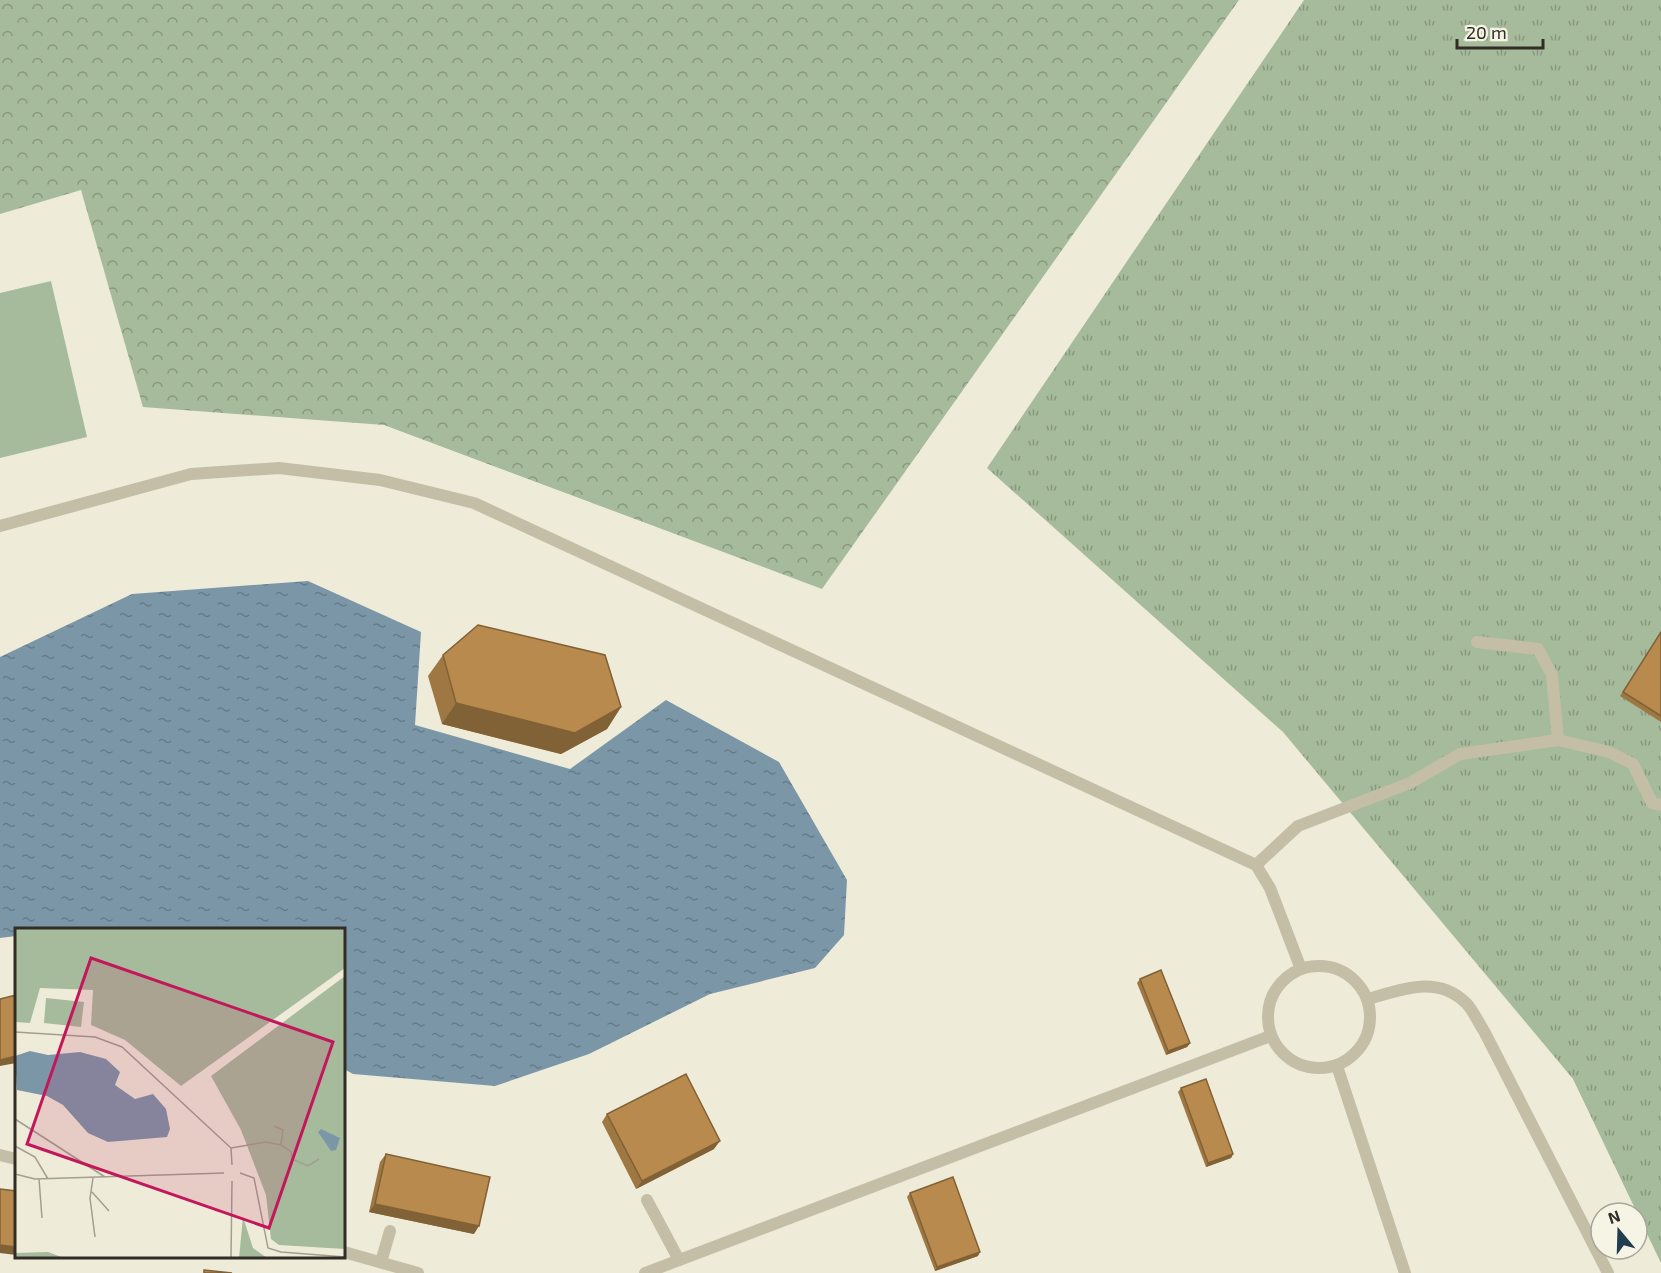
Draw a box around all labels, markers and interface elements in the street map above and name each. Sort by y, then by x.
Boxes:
scale bar [1457,12,1542,50]
text: 20 m [1466,21,1507,43]
inset map [15,928,345,1258]
north arrow [1589,1201,1649,1261]
text: N [1605,1205,1623,1227]

